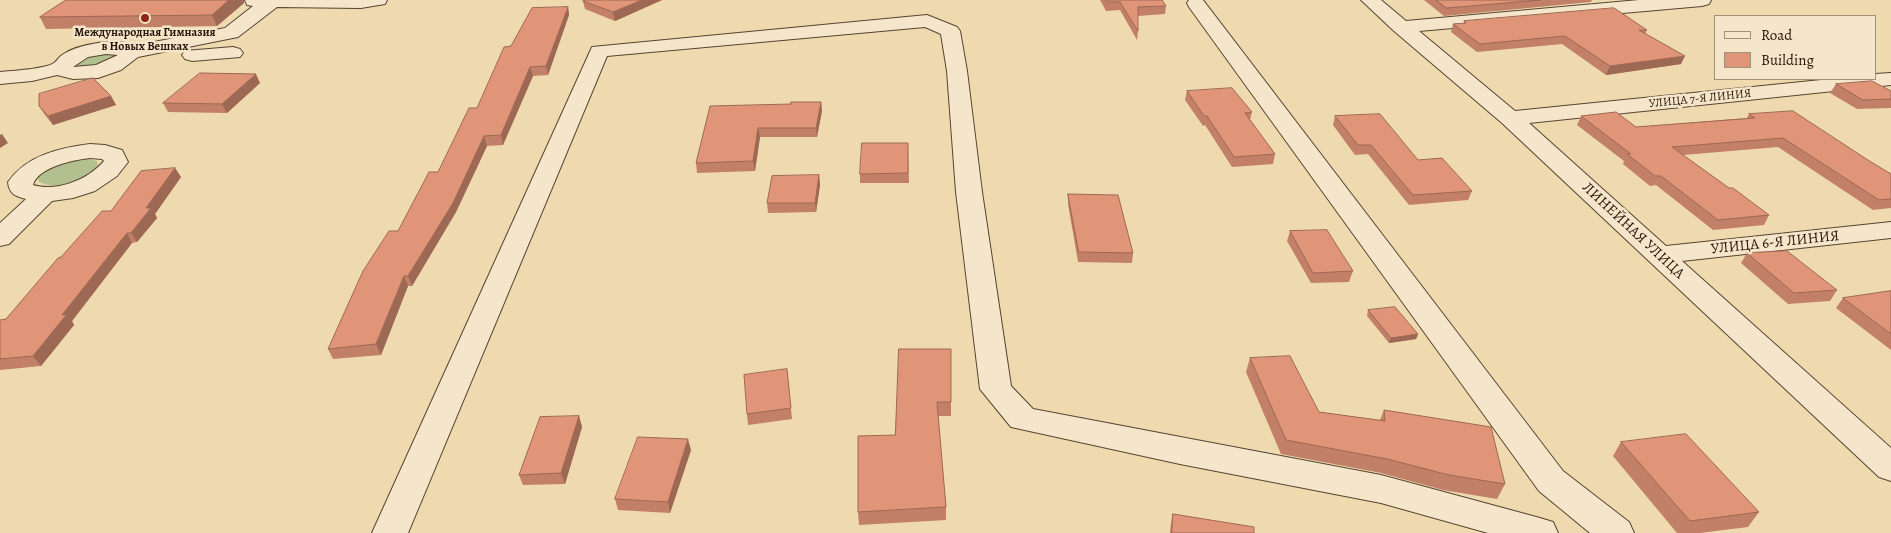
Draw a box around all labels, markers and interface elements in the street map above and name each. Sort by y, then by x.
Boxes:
marker: Международная Гимназия в Новых Вешках [139,12,151,24]
legend [1714,15,1876,80]
text: Road [1761,25,1792,45]
place label: Международная Гимназия в Новых Вешках [74,26,216,54]
text: Building [1761,50,1814,70]
street label: УЛИЦА 7-Я ЛИНИЯ [1648,86,1752,112]
street label: ЛИНЕЙНАЯ УЛИЦА [1578,179,1688,283]
street label: УЛИЦА 6-Я ЛИНИЯ [1710,227,1840,259]

